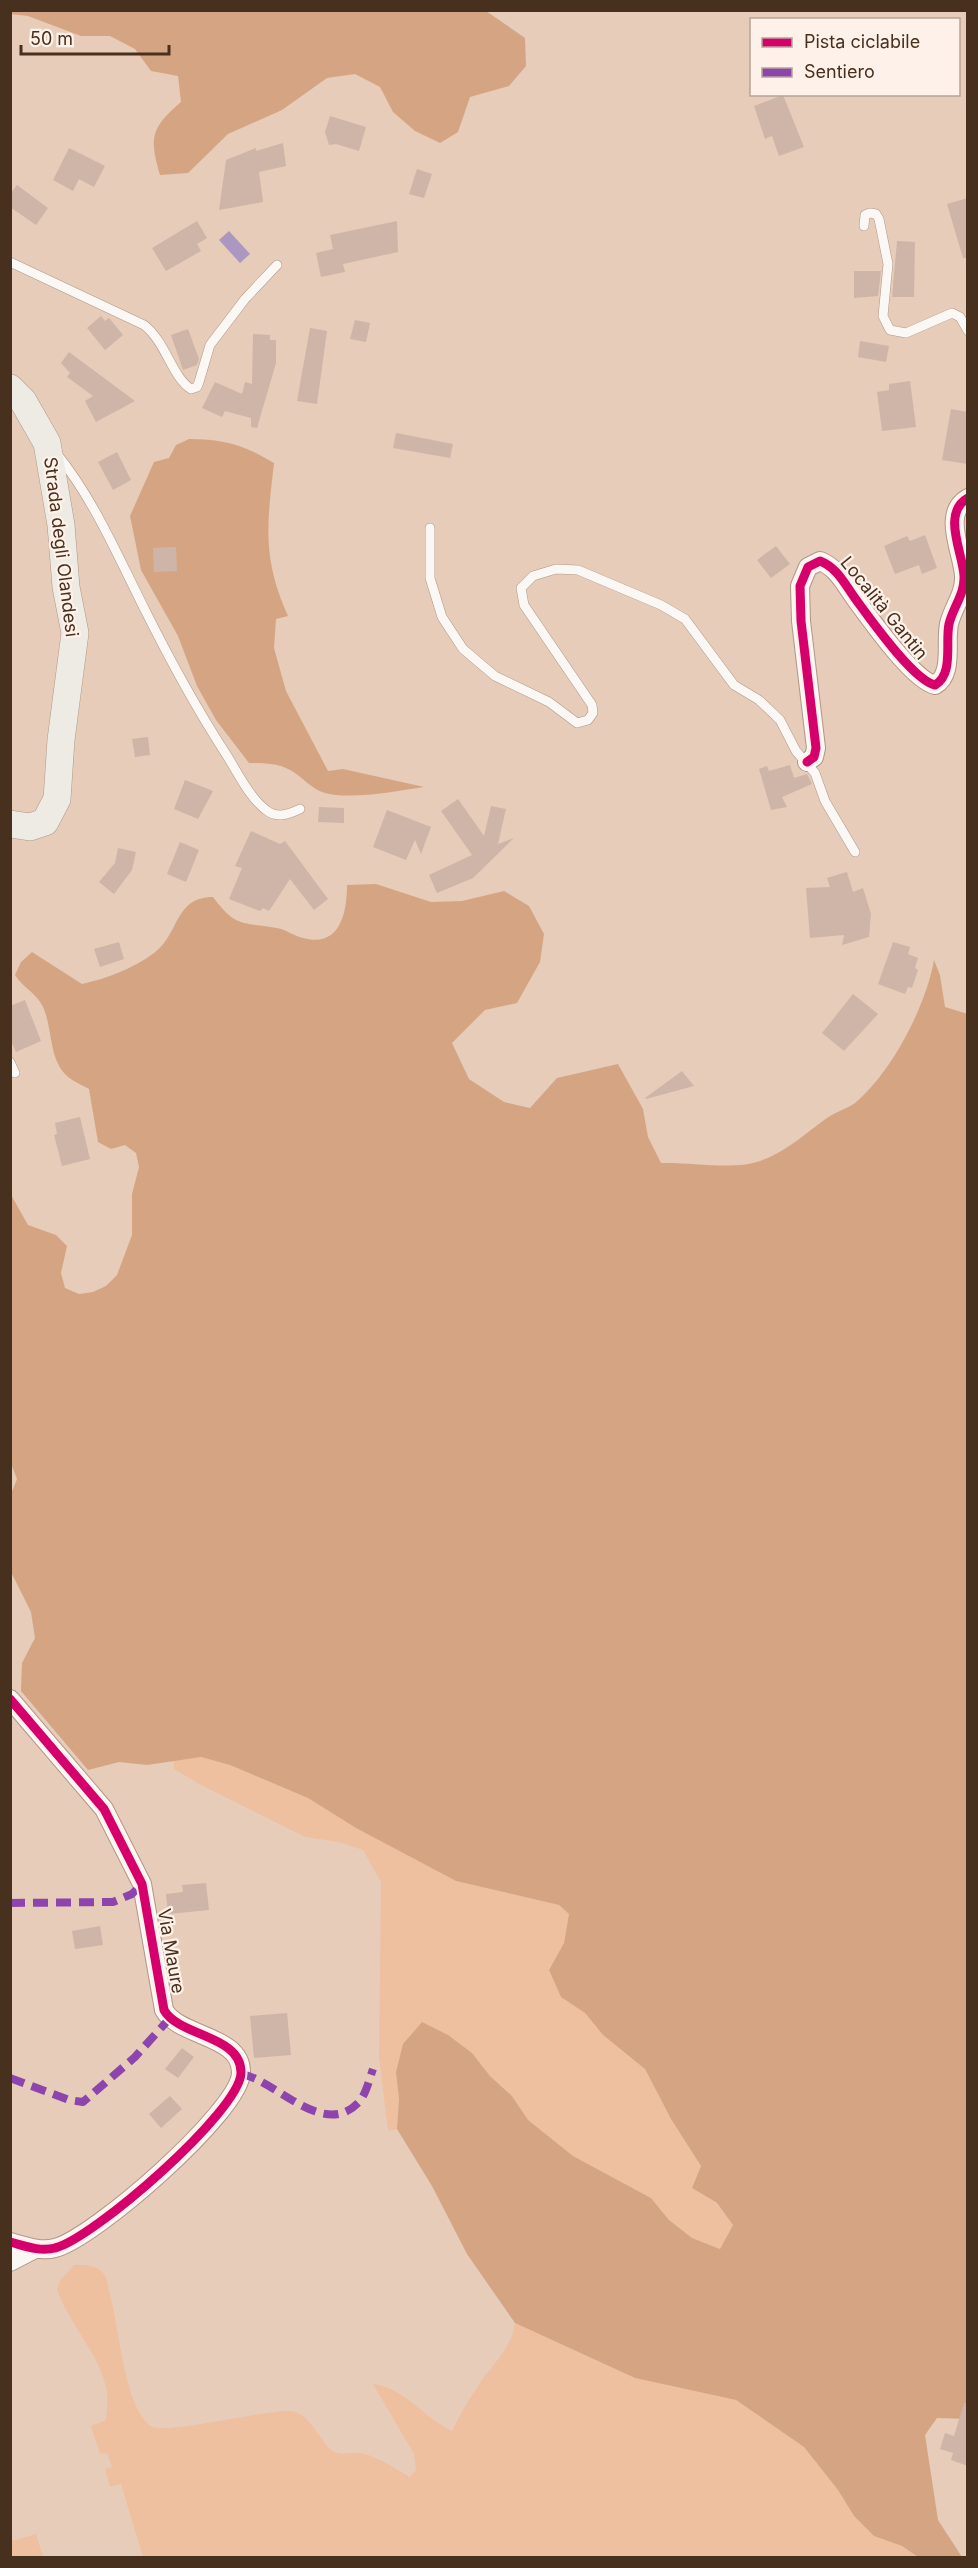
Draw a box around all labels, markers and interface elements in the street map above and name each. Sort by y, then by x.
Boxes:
scale bar [21,18,170,56]
legend [750,18,960,96]
text: 50 m [30,28,73,49]
text: Pista ciclabile [804,31,920,52]
text: Sentiero [804,61,875,82]
street label: Strada degli Olandesi [40,456,83,638]
street label: Località Gantin [836,552,932,663]
street label: Via Maure [154,1907,189,1995]

